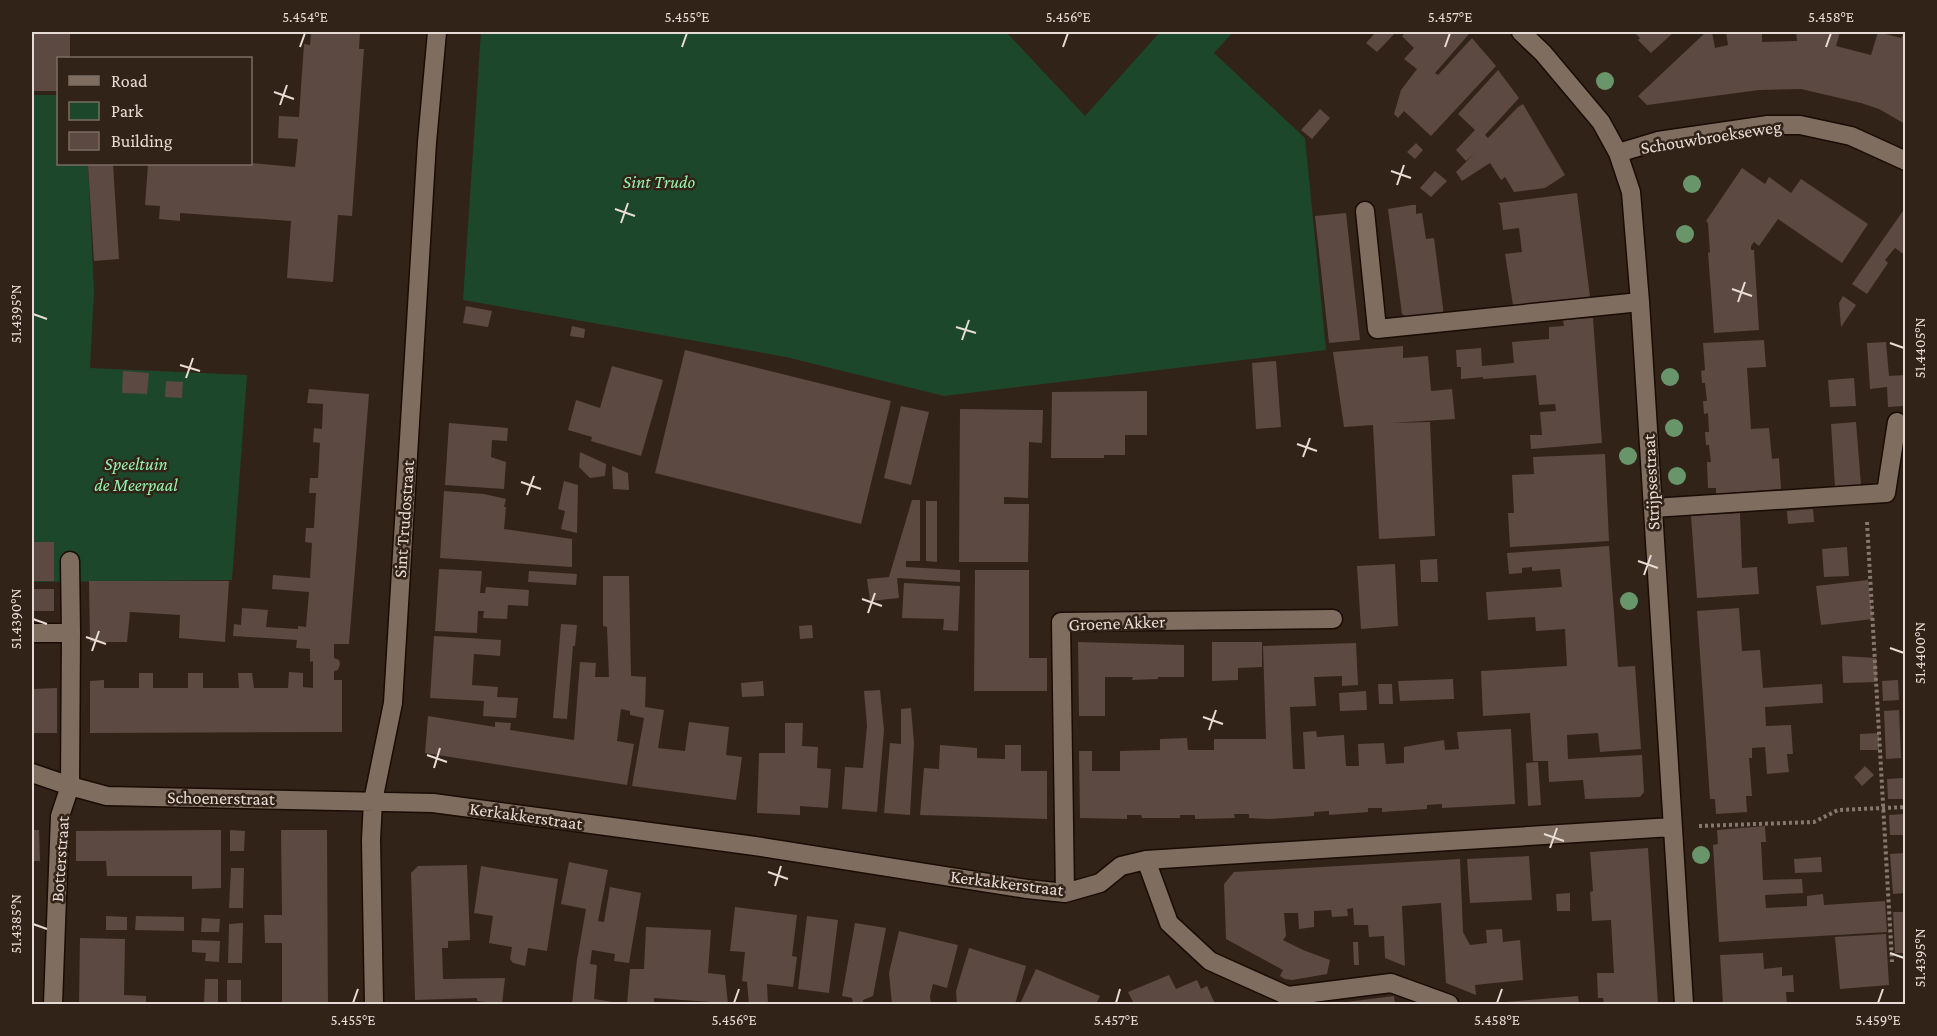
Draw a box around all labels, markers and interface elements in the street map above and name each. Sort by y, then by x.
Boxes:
text: 5.454°E [282,9,328,25]
text: 5.455°E [665,9,709,25]
text: 5.456°E [1045,9,1091,25]
text: 5.457°E [1428,9,1472,25]
text: 5.458°E [1808,9,1854,25]
legend [57,57,252,165]
text: Road [111,71,148,91]
text: Park [111,101,143,121]
street label: Schouwbroekseweg [1639,116,1783,158]
text: Building [111,131,173,151]
park label: Sint Trudo [623,172,695,192]
text: 51.4395°N [8,284,24,344]
text: 51.4405°N [1912,317,1928,378]
street label: Strijpsestraat [1638,432,1664,530]
park label: Speeltuin de Meerpaal [94,454,178,495]
street label: Sint Trudostraat [390,458,418,579]
text: 51.4390°N [8,588,24,649]
street label: Groene Akker [1068,611,1166,635]
text: 51.4400°N [1912,622,1928,684]
street label: Schoenerstraat [167,787,276,809]
street label: Kerkakkerstraat [468,798,585,834]
street label: Botterstraat [47,814,73,903]
street label: Kerkakkerstraat [949,866,1066,900]
text: 51.4385°N [8,894,24,954]
text: 51.4395°N [1912,928,1928,988]
text: 5.455°E [331,1012,375,1028]
text: 5.456°E [711,1012,757,1028]
text: 5.457°E [1094,1012,1138,1028]
text: 5.458°E [1474,1012,1520,1028]
text: 5.459°E [1855,1012,1901,1028]

